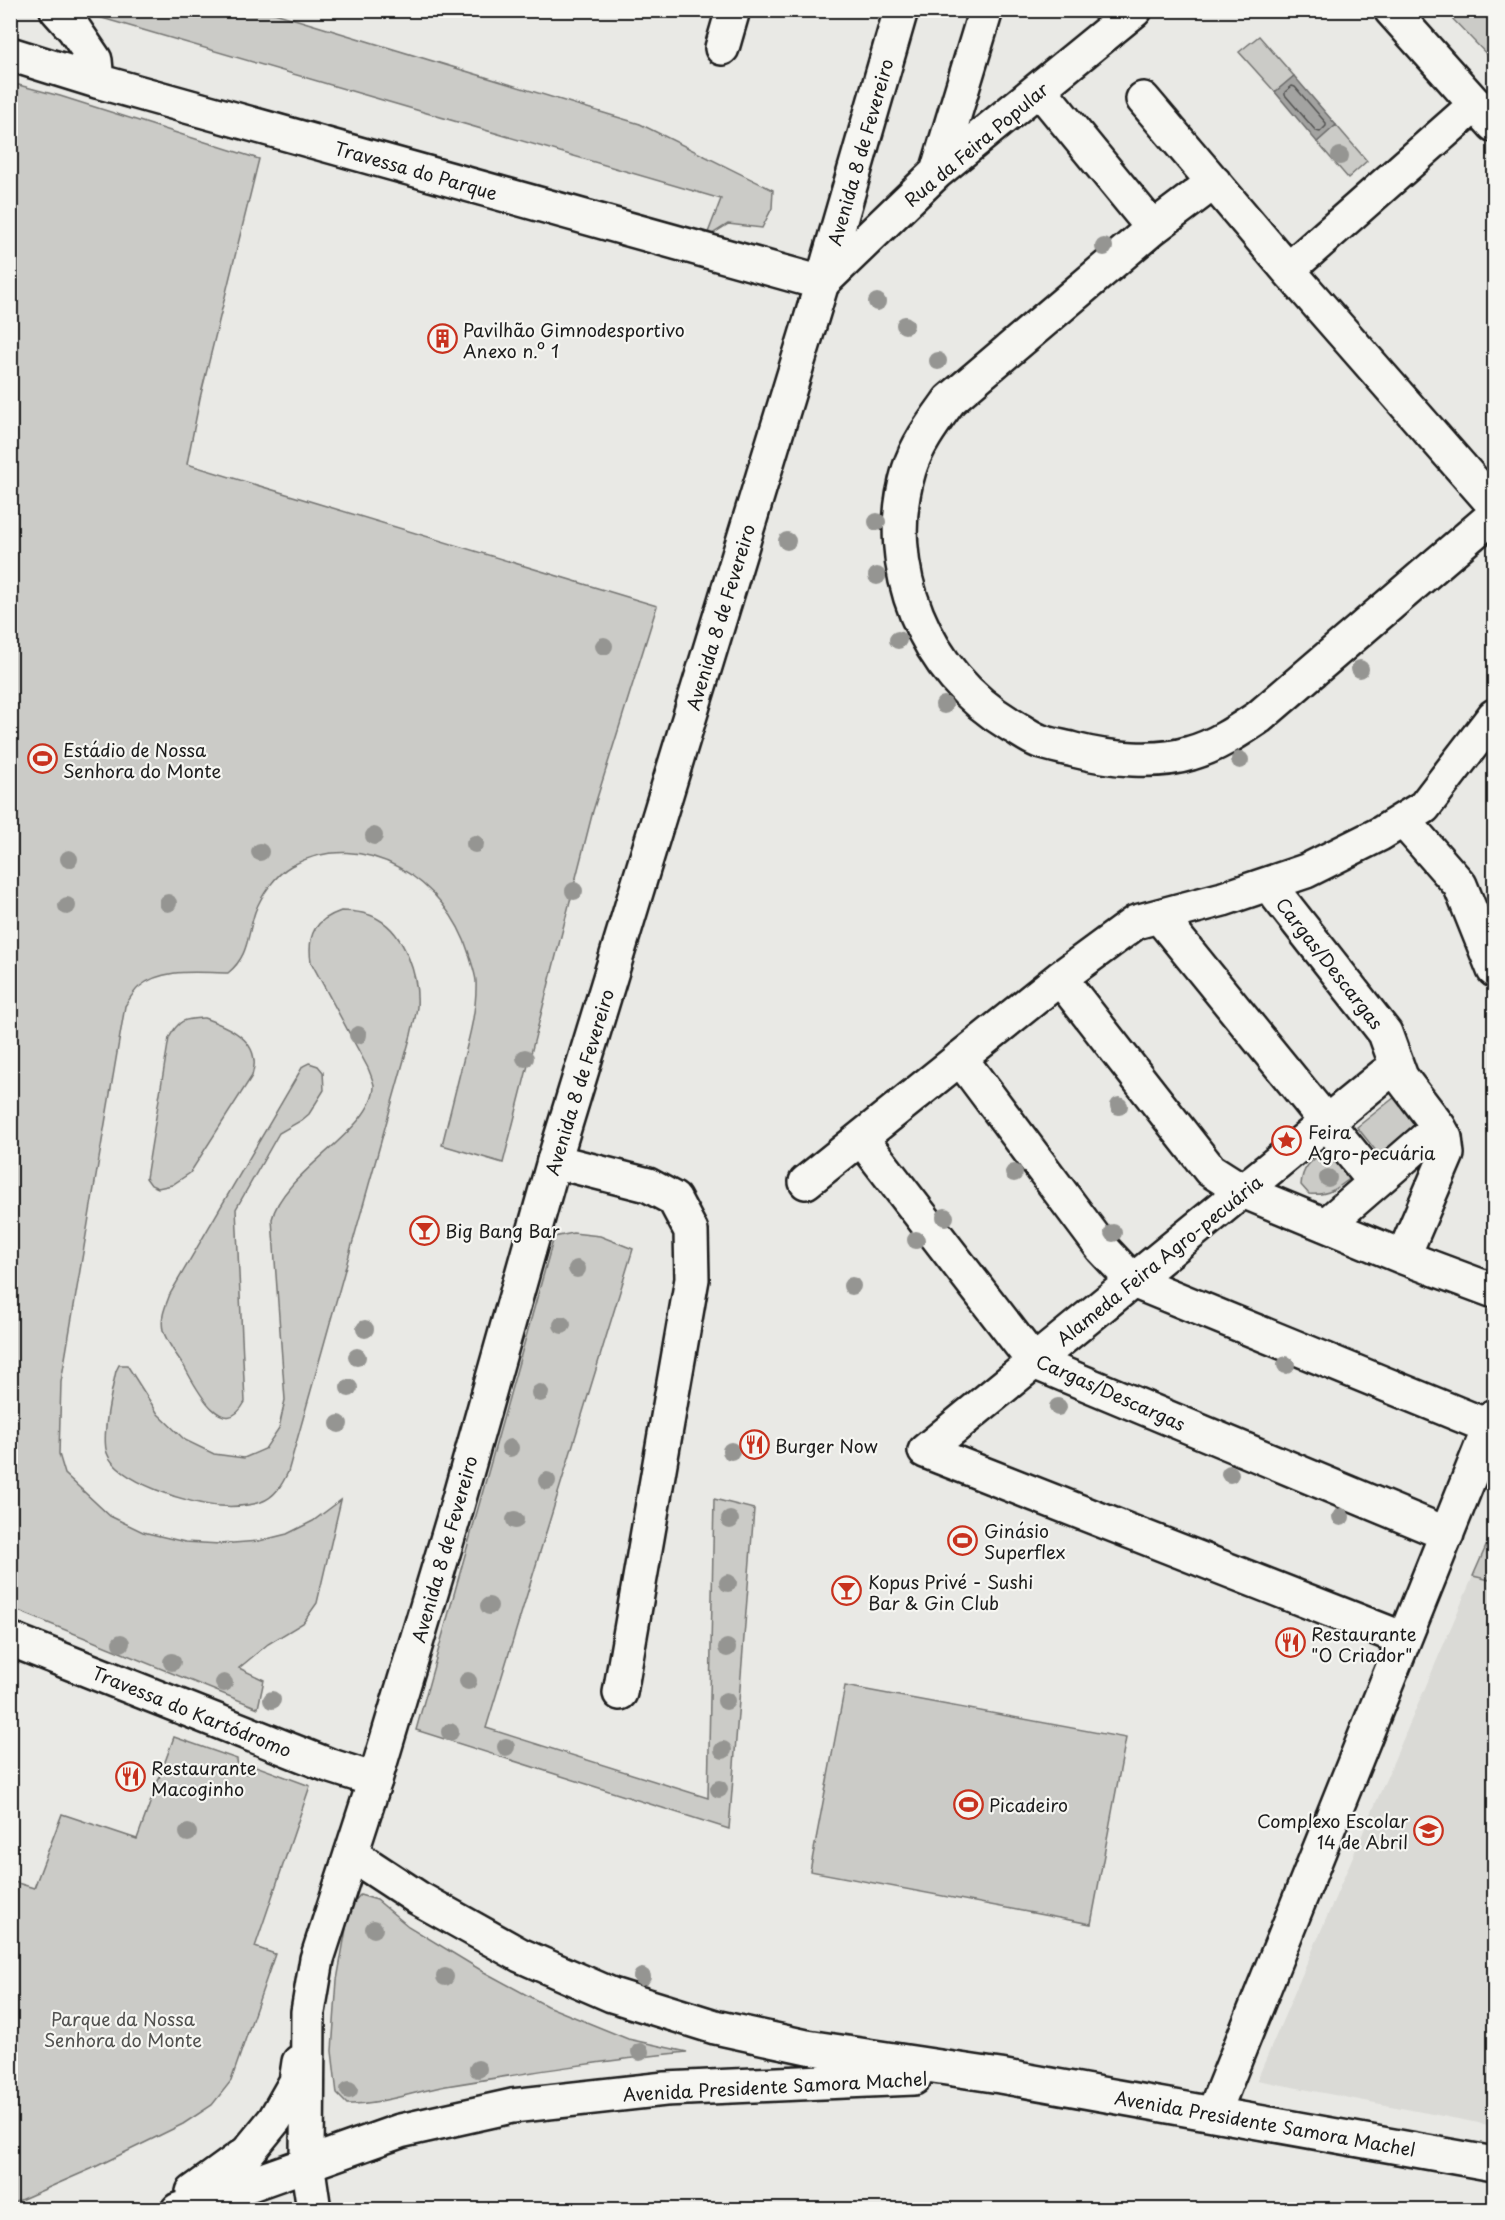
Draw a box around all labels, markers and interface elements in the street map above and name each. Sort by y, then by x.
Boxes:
street label: Avenida 8 de Fevereiro [820,55,900,249]
street label: Rua da Feira Popular [898,75,1055,213]
street label: Travessa do Parque [331,134,501,206]
place label: Pavilhão Gimnodesportivo Anexo n.º 1 [463,316,685,364]
building icon: Pavilhão Gimnodesportivo Anexo n.º 1 [426,323,458,355]
street label: Avenida 8 de Fevereiro [679,521,761,713]
place label: Estádio de Nossa Senhora do Monte [63,736,222,784]
sports icon: Estádio de Nossa Senhora do Monte [26,743,58,775]
street label: Cargas/Descargas [1270,891,1390,1035]
street label: Avenida 8 de Fevereiro [538,986,620,1178]
place label: Feira Agro-pecuária [1308,1118,1436,1166]
place icon: Feira Agro-pecuária [1271,1125,1303,1157]
street label: Alameda Feira Agro-pecuária [1050,1168,1268,1352]
bar icon: Big Bang Bar [408,1214,440,1246]
place label: Big Bang Bar [445,1217,561,1244]
street label: Cargas/Descargas [1032,1347,1190,1437]
restaurant icon: Burger Now [738,1429,770,1461]
place label: Burger Now [775,1432,878,1459]
street label: Avenida 8 de Fevereiro [404,1452,484,1646]
place label: Ginásio Superflex [984,1517,1066,1565]
sports icon: Ginásio Superflex [947,1524,979,1556]
place label: Kopus Privé - Sushi Bar & Gin Club [868,1568,1033,1616]
bar icon: Kopus Privé - Sushi Bar & Gin Club [831,1575,863,1607]
place label: Restaurante "O Criador" [1311,1620,1417,1668]
restaurant icon: Restaurante "O Criador" [1274,1627,1306,1659]
street label: Travessa do Kartódromo [88,1659,296,1763]
place label: Restaurante Macoginho [151,1754,257,1802]
restaurant icon: Restaurante Macoginho [114,1761,146,1793]
sports icon: Picadeiro [952,1788,984,1820]
place label: Picadeiro [989,1791,1068,1818]
place label: Complexo Escolar 14 de Abril [1257,1807,1409,1855]
school or university icon: Complexo Escolar 14 de Abril [1413,1814,1445,1846]
park label: Parque da Nossa Senhora do Monte [44,2005,202,2053]
street label: Avenida Presidente Samora Machel [622,2065,928,2107]
street label: Avenida Presidente Samora Machel [1113,2083,1417,2163]

